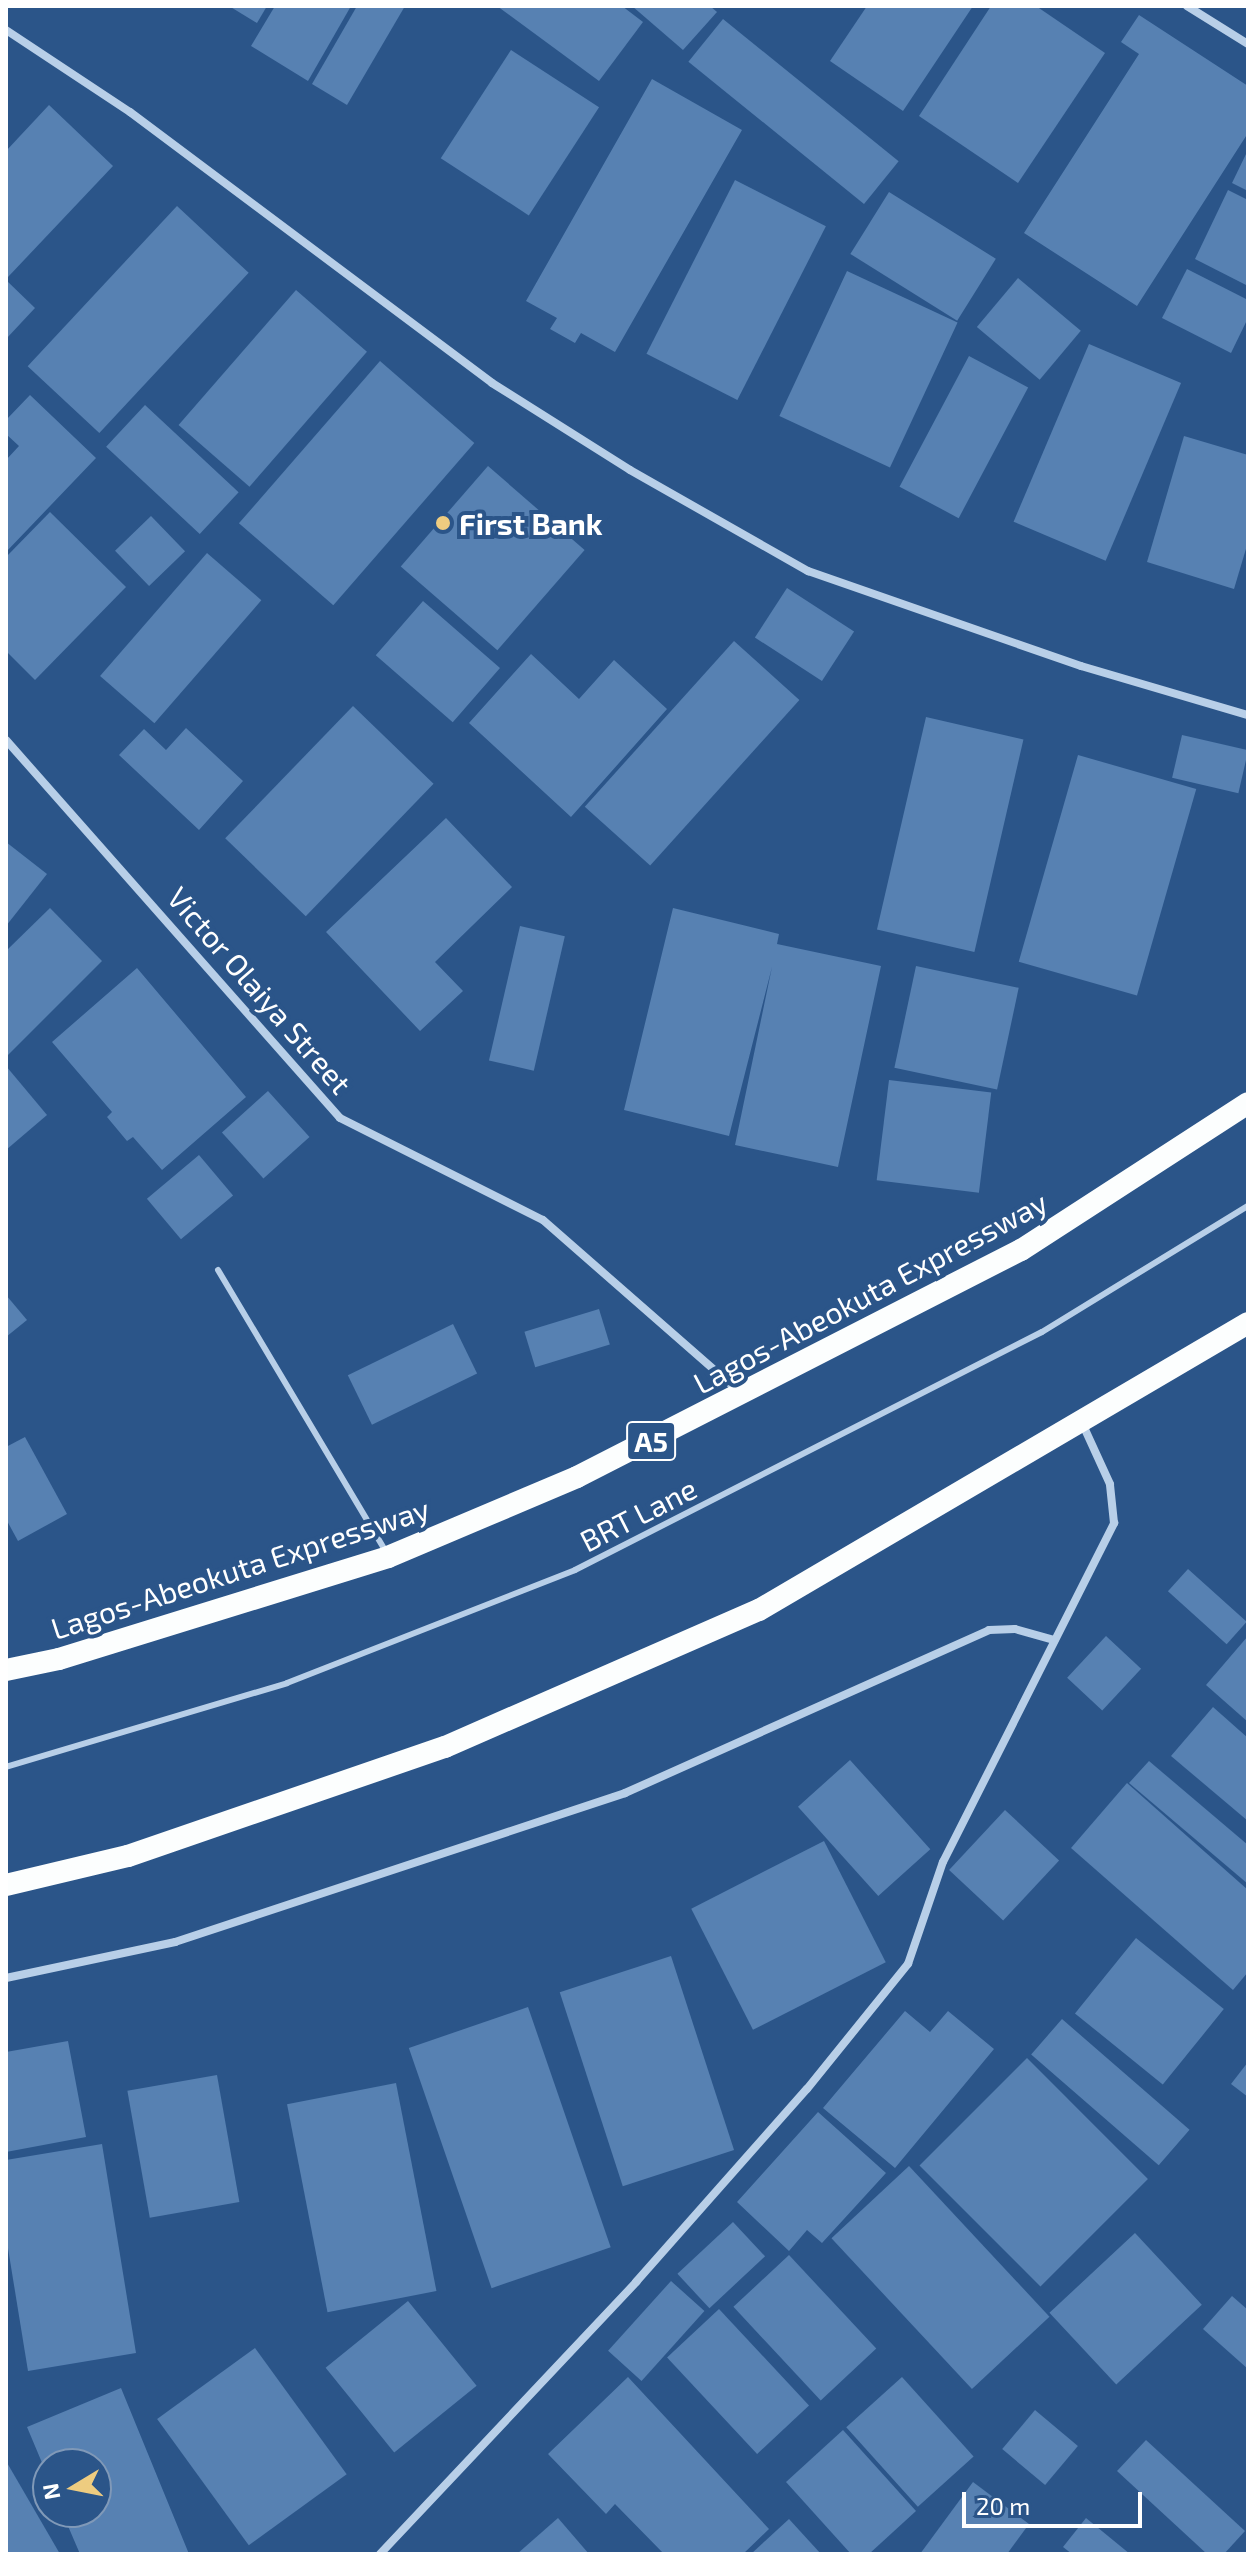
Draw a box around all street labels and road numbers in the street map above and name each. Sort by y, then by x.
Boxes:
street label: Victor Olaiya Street [160,879,360,1101]
street label: Lagos-Abeokuta Expressway [687,1183,1053,1401]
road number: A5 [625,1417,677,1465]
street label: BRT Lane [574,1469,702,1559]
street label: Lagos-Abeokuta Expressway [46,1490,434,1646]

